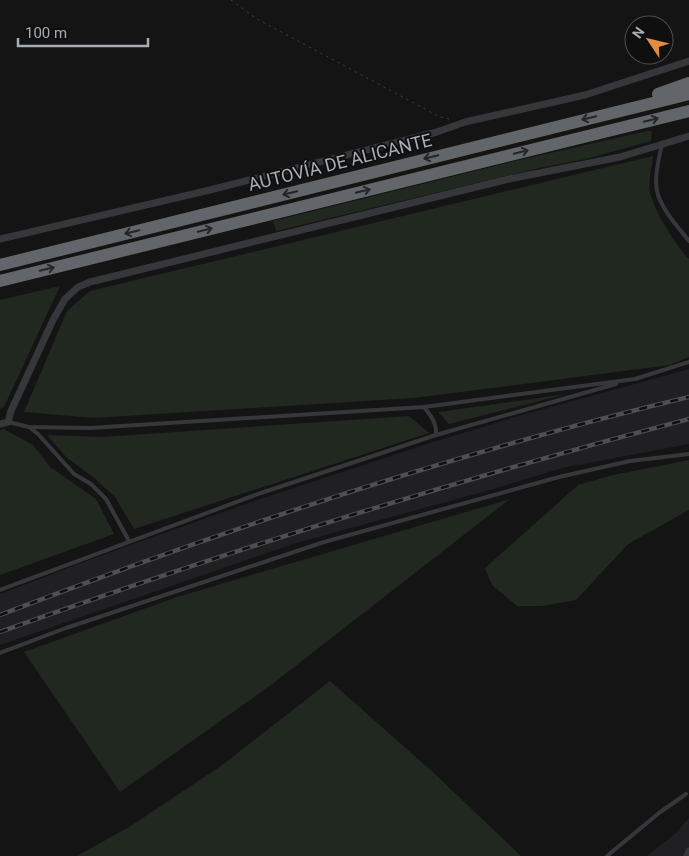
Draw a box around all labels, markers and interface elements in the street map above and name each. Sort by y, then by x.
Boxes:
scale bar [18,15,148,47]
north arrow [624,15,674,65]
text: 100 m [25,24,67,42]
text: N [629,24,648,41]
one-way arrow [581,114,597,123]
one-way arrow [643,115,659,124]
street label: AUTOVÍA DE ALICANTE [246,129,434,195]
one-way arrow [512,147,528,156]
one-way arrow [424,153,440,162]
one-way arrow [354,186,370,195]
one-way arrow [282,189,298,198]
one-way arrow [197,225,213,234]
one-way arrow [125,228,141,237]
one-way arrow [39,264,55,273]

